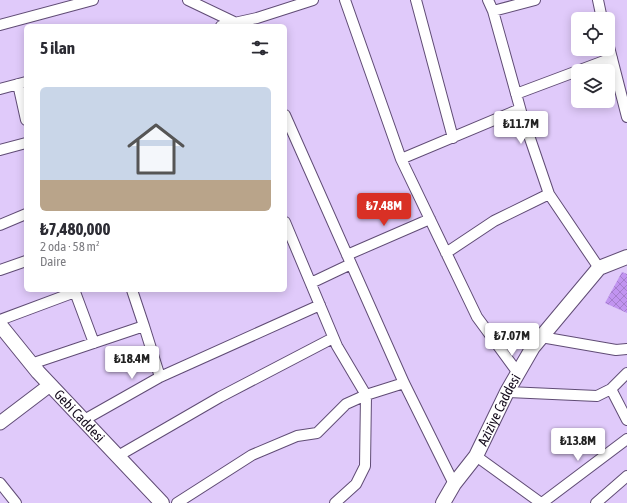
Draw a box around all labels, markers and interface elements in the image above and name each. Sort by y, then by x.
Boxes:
map controls [571,12,615,108]
button: locate [571,12,615,56]
icon: filters [249,37,271,59]
text: 5 ilan [40,38,75,58]
button: layers [571,64,615,108]
pin: ₺11.7M [488,111,554,145]
icon: home [120,113,192,185]
text: ₺11.7M [503,116,539,131]
pin: ₺7.48M [351,193,417,227]
text: ₺7.48M [366,198,402,213]
text: ₺7,480,000 [40,219,110,239]
text: 2 oda · 58 m² [40,239,100,254]
text: Daire [40,254,66,269]
pin: ₺7.07M [479,323,545,357]
text: ₺7.07M [494,328,530,343]
pin: ₺18.4M [99,346,165,380]
text: ₺18.4M [114,351,150,366]
street label: Aziziye Caddesi [474,371,524,448]
street label: Gebi Caddesi [51,386,108,446]
pin: ₺13.8M [545,428,611,462]
text: ₺13.8M [560,433,596,448]

